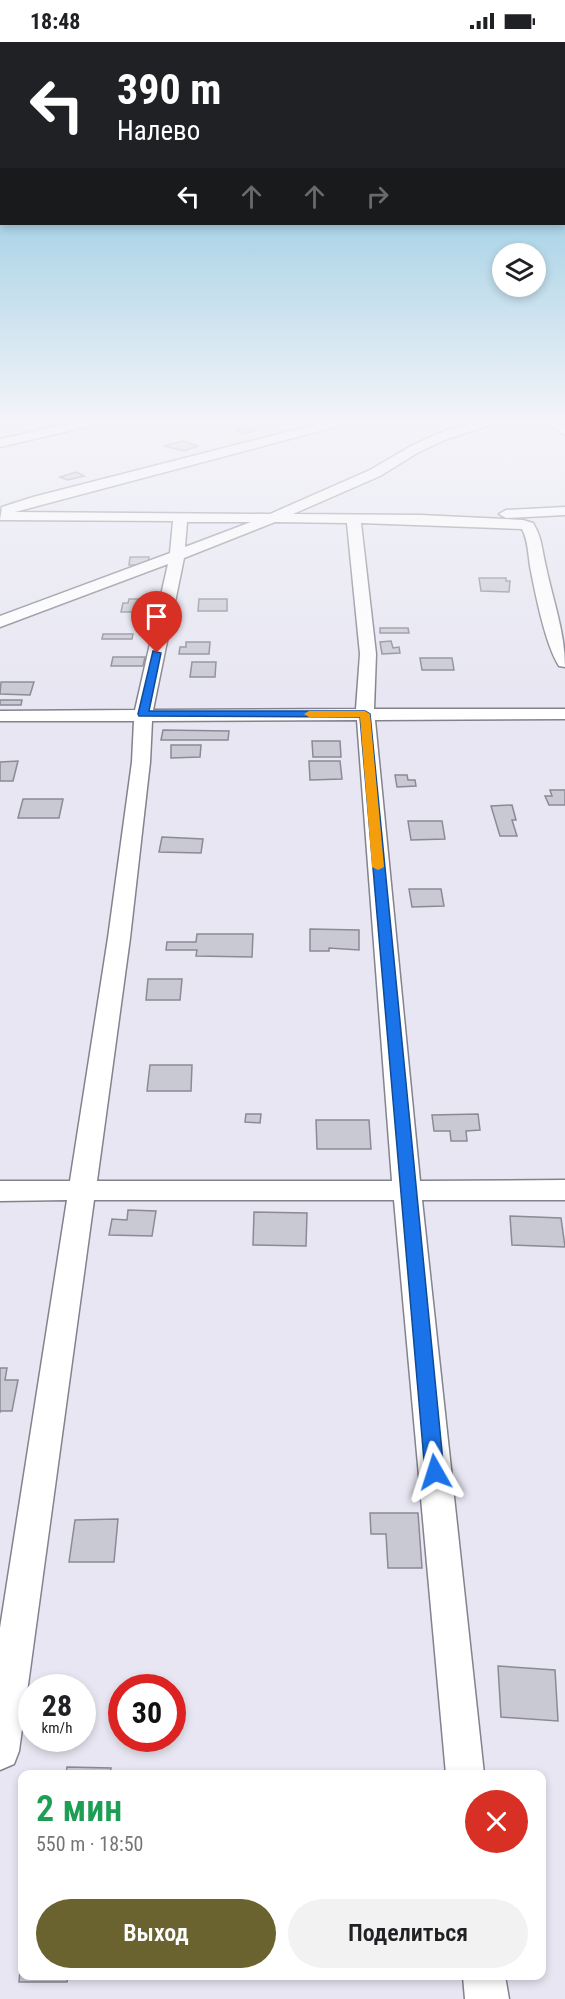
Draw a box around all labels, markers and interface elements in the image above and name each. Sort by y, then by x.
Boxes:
text: 18:48 [30,9,81,34]
text: 390 m [117,65,222,114]
icon: left [18,66,96,144]
text: Налево [117,115,200,147]
icon: left [172,180,205,213]
icon: ahead [235,180,268,213]
icon: ahead [298,180,331,213]
icon: right [361,180,394,213]
map controls [492,243,546,297]
button: layers [492,243,546,297]
pin [131,591,182,653]
icon: arrive [140,600,173,633]
position arrow [403,1440,467,1504]
speed limit sign: 30 [108,1674,186,1752]
text: 28 [42,1688,72,1723]
text: km/h [42,1719,72,1737]
text: 2 мин [36,1788,122,1830]
button: close [465,1790,528,1853]
text: 550 m · 18:50 [36,1832,143,1856]
button: Выход [36,1899,276,1968]
button: Поделиться [288,1899,528,1968]

